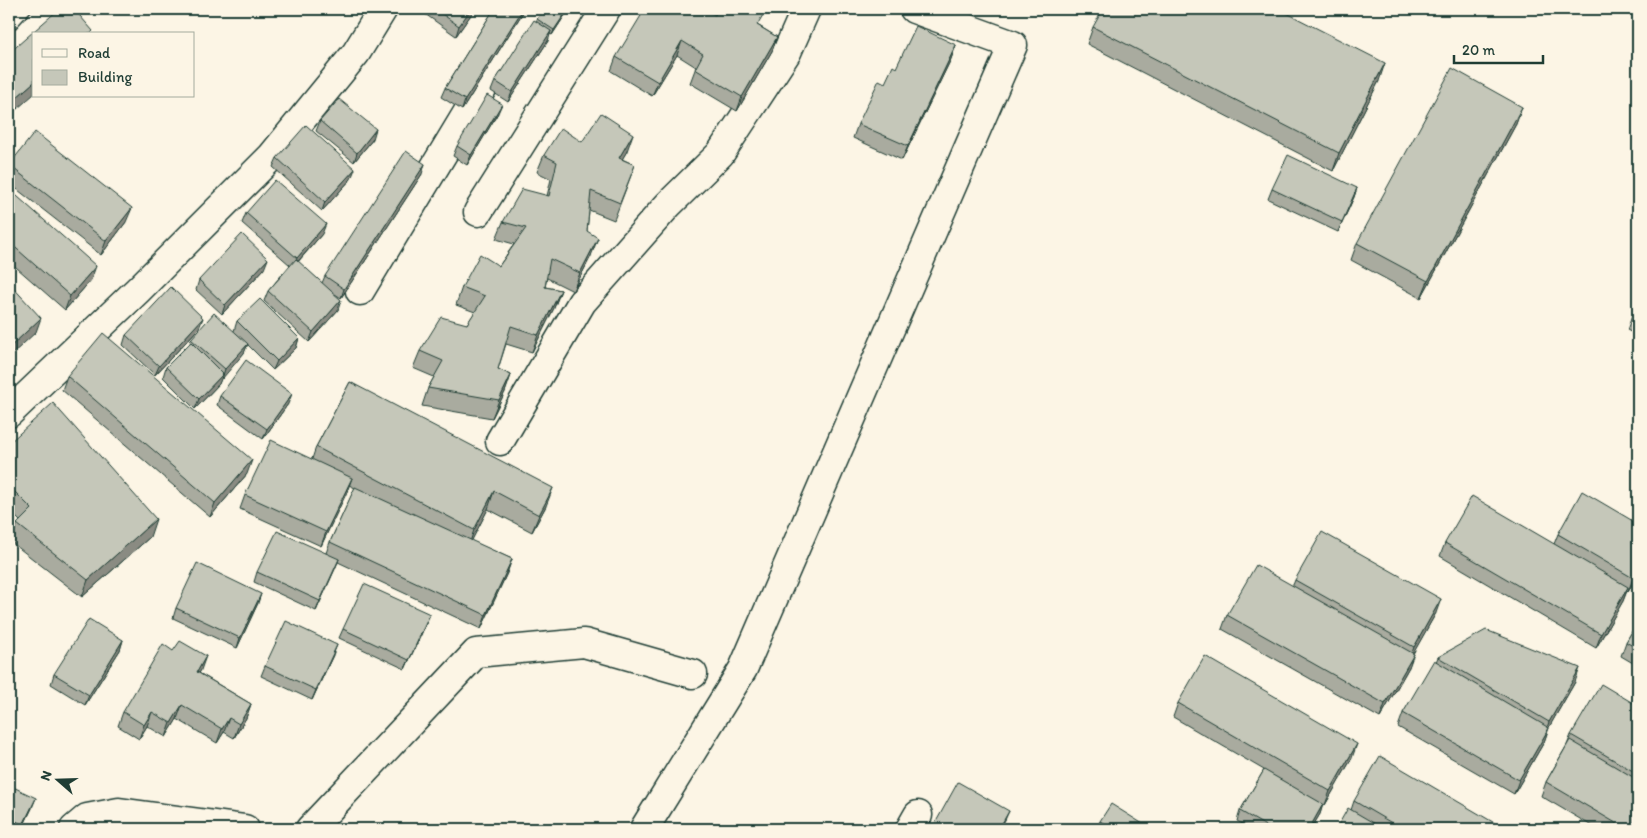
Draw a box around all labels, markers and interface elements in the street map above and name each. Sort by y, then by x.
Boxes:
legend [32,32,195,98]
scale bar [1454,32,1543,64]
text: 20 m [1462,41,1496,59]
text: Road [78,44,111,62]
text: Building [78,68,132,86]
north arrow [32,756,82,806]
text: N [37,768,56,783]

